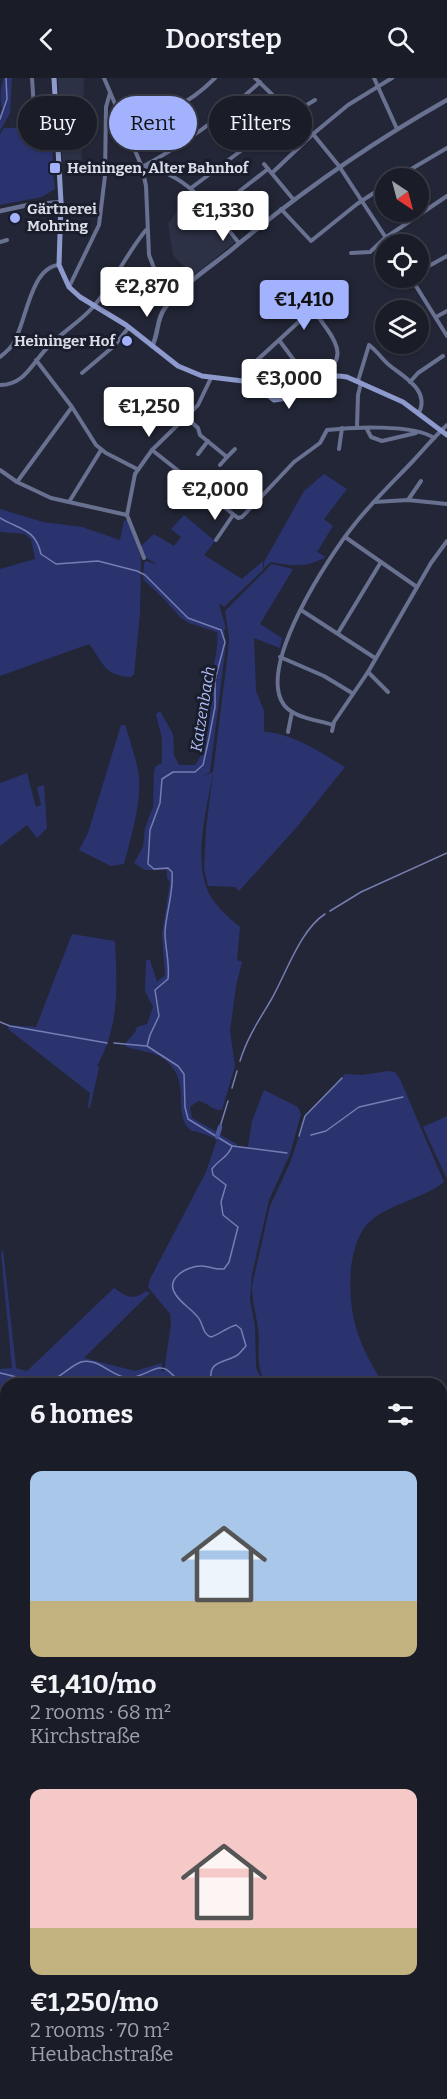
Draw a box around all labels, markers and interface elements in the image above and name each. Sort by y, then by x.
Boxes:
icon: back [30,23,63,56]
text: Doorstep [165,23,282,55]
icon: search [384,23,417,56]
chip: Buy [18,96,97,150]
chip: Rent [109,96,197,150]
chip: Filters [209,96,312,150]
place label: Heiningen, Alter Bahnhof [67,159,250,177]
marker: Heiningen, Alter Bahnhof [48,161,62,175]
north arrow [375,168,429,222]
map controls [375,168,429,354]
pin: €1,330 [174,191,272,242]
text: €1,330 [192,198,254,222]
place label: Gärtnerei Mohring [27,200,97,235]
marker: Gärtnerei Mohring [8,211,22,225]
button: locate [375,234,429,288]
pin: €2,870 [98,267,196,318]
text: €2,870 [114,274,180,298]
pin: €1,410 [255,280,353,331]
text: €1,410 [274,287,334,311]
button: layers [375,300,429,354]
place label: Heininger Hof [14,332,116,350]
marker: Heininger Hof [120,334,134,348]
pin: €3,000 [240,359,338,410]
text: €3,000 [256,366,322,390]
pin: €1,250 [100,387,198,438]
text: €1,250 [118,394,180,418]
pin: €2,000 [166,470,264,521]
text: €2,000 [181,477,249,501]
water label: Katzenbach [186,665,219,753]
icon: filters [384,1398,417,1431]
text: 6 homes [30,1399,133,1430]
icon: home [170,1510,278,1618]
text: €1,410/mo [30,1669,156,1700]
text: 2 rooms · 68 m² [30,1700,171,1724]
text: Kirchstraße [30,1724,140,1748]
icon: home [170,1828,278,1936]
text: €1,250/mo [30,1987,159,2018]
text: 2 rooms · 70 m² [30,2018,170,2042]
text: Heubachstraße [30,2042,174,2066]

